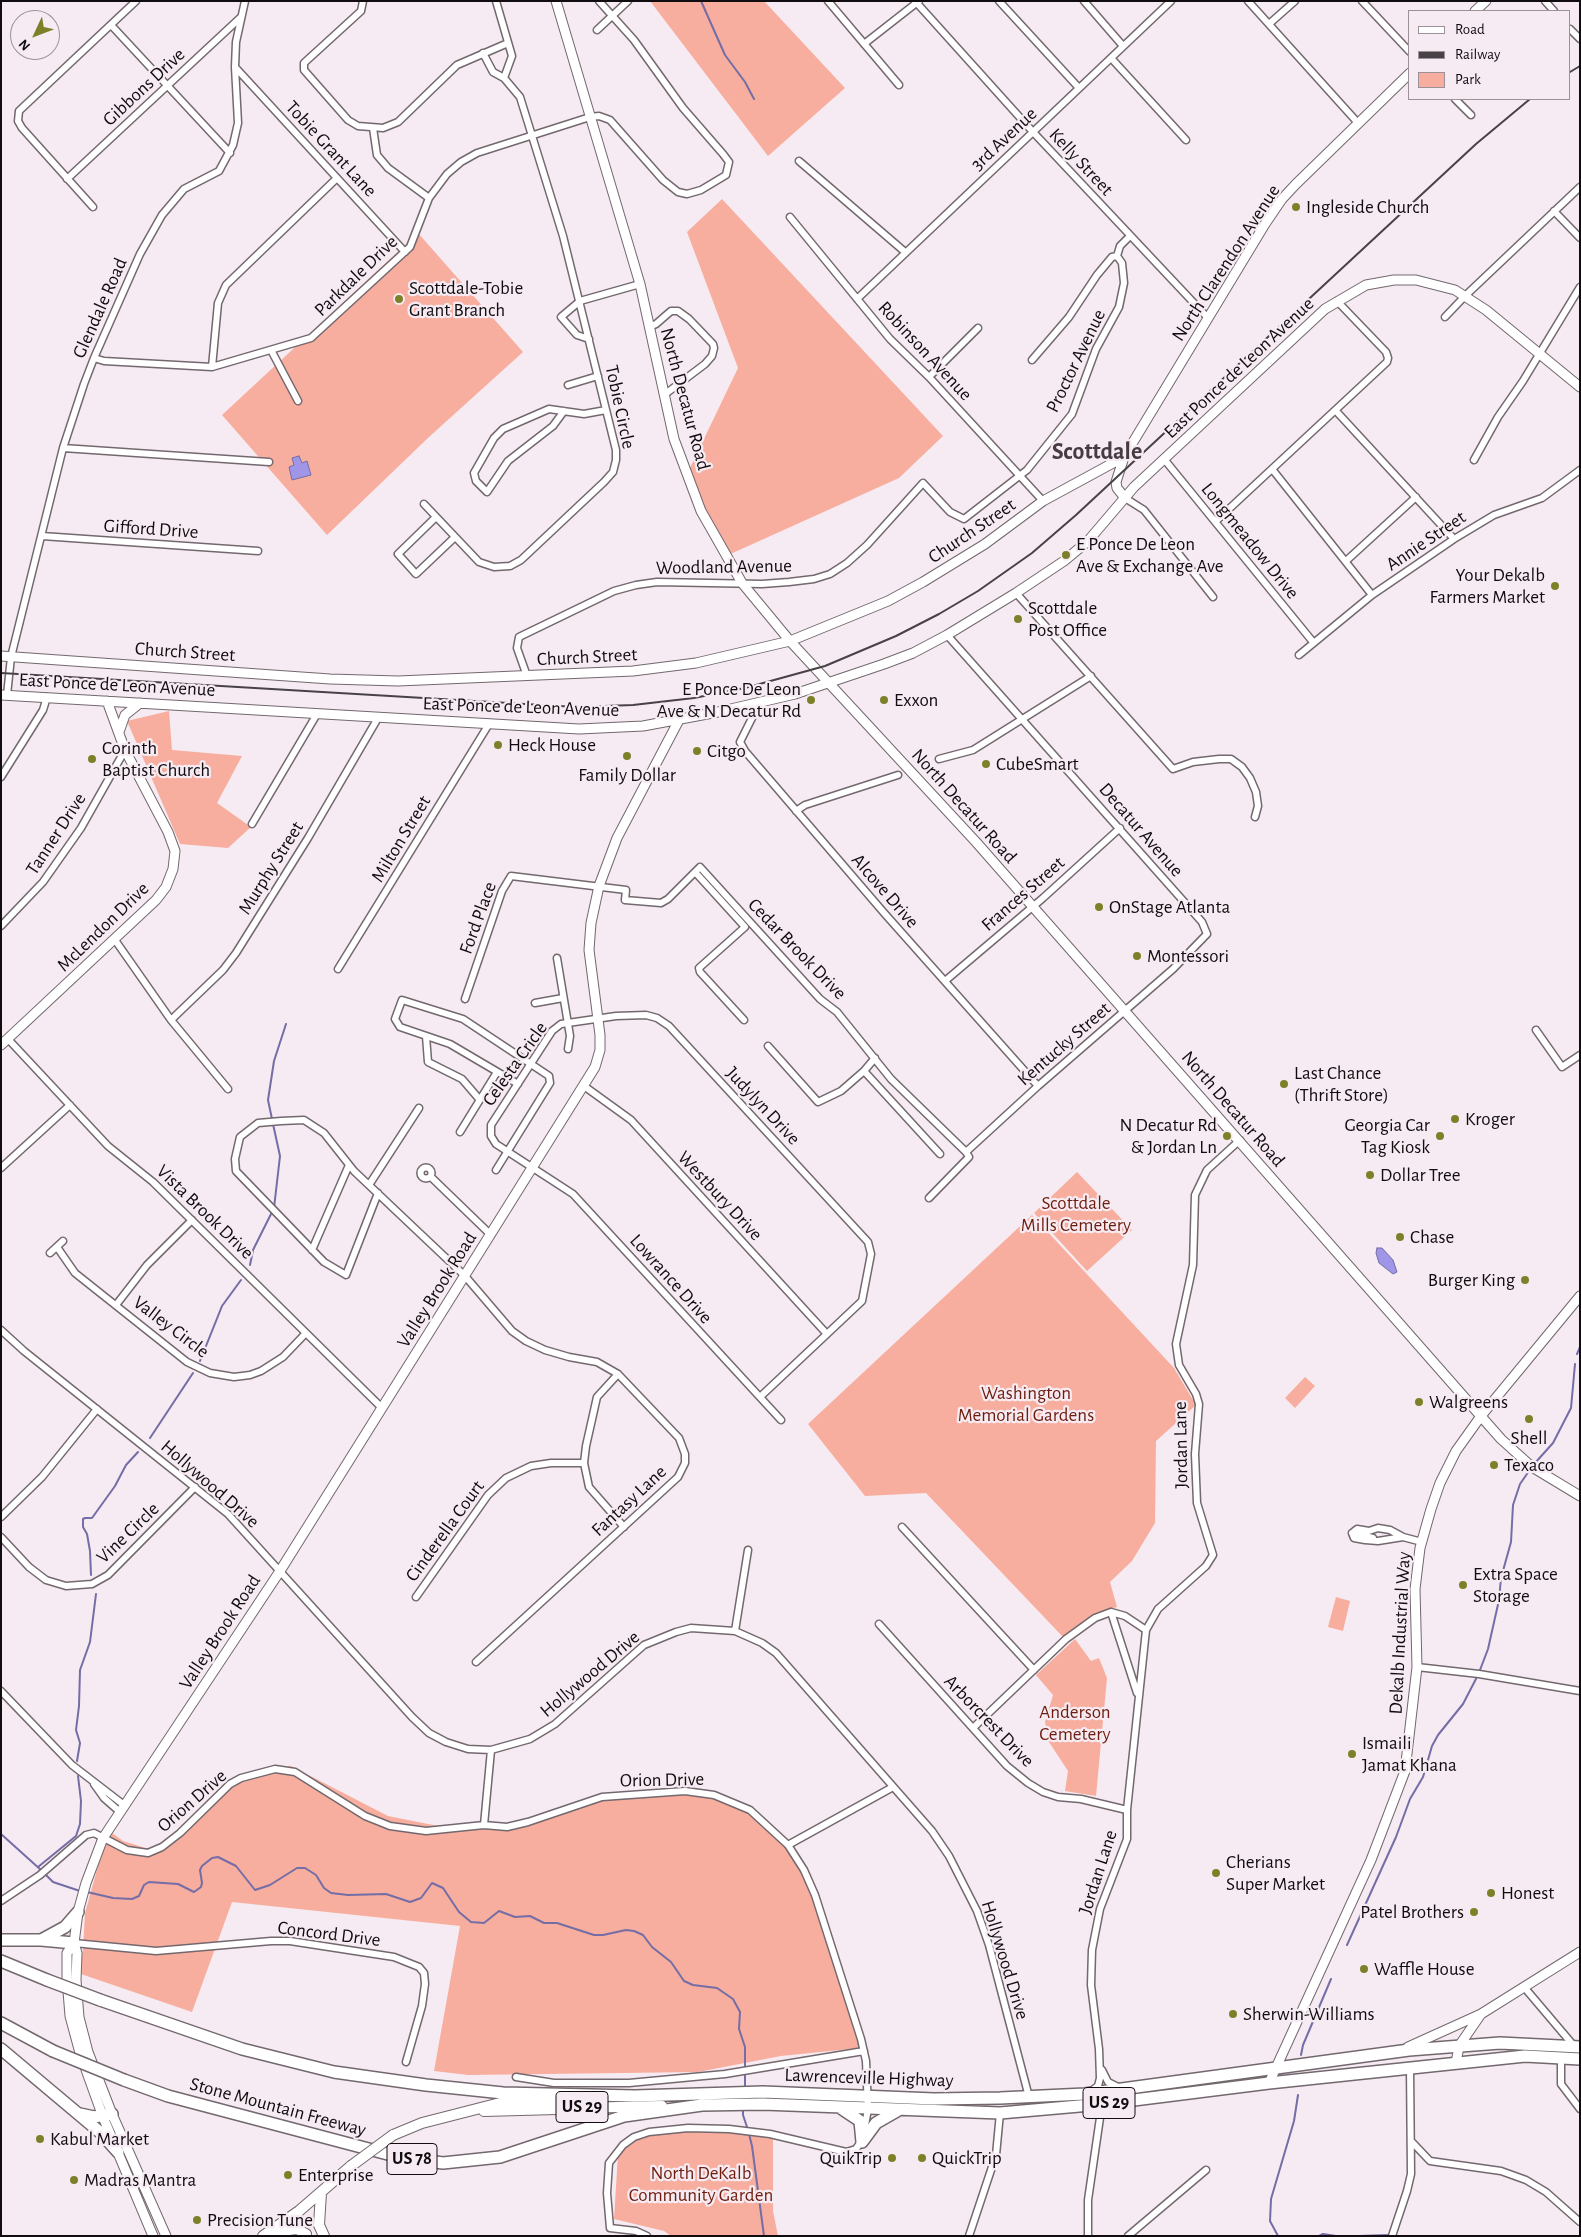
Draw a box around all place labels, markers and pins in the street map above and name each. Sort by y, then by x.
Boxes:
place label: Ingleside Church [1306,196,1429,218]
marker: Ingleside Church [1290,201,1302,213]
place label: Scottdale-Tobie Grant Branch [409,277,523,321]
marker: Scottdale-Tobie Grant Branch [393,293,405,305]
place label: E Ponce De Leon Ave & Exchange Ave [1076,533,1224,577]
marker: E Ponce De Leon Ave & Exchange Ave [1060,549,1072,561]
place label: Your Dekalb Farmers Market [1430,564,1545,608]
marker: Your Dekalb Farmers Market [1549,580,1561,592]
place label: Scottdale Post Office [1028,597,1107,641]
marker: Scottdale Post Office [1012,613,1024,625]
place label: E Ponce De Leon Ave & N Decatur Rd [657,678,801,722]
place label: Exxon [894,689,938,711]
marker: E Ponce De Leon Ave & N Decatur Rd [805,694,817,706]
marker: Exxon [878,694,890,706]
place label: Heck House [508,734,596,756]
place label: Corinth Baptist Church [102,737,210,781]
marker: Heck House [492,739,504,751]
place label: Citgo [707,740,746,762]
marker: Citgo [691,745,703,757]
marker: Family Dollar [621,750,633,762]
marker: Corinth Baptist Church [86,753,98,765]
place label: CubeSmart [996,753,1079,775]
marker: CubeSmart [980,758,992,770]
place label: Family Dollar [578,764,676,786]
place label: OnStage Atlanta [1109,896,1230,918]
marker: OnStage Atlanta [1093,901,1105,913]
place label: Montessori [1147,945,1229,967]
marker: Montessori [1131,950,1143,962]
place label: Last Chance (Thrift Store) [1294,1062,1389,1106]
marker: Last Chance (Thrift Store) [1278,1078,1290,1090]
place label: Kroger [1465,1108,1515,1130]
marker: Kroger [1449,1113,1461,1125]
place label: N Decatur Rd & Jordan Ln [1119,1114,1217,1158]
place label: Georgia Car Tag Kiosk [1345,1114,1430,1158]
marker: N Decatur Rd & Jordan Ln [1221,1130,1233,1142]
marker: Georgia Car Tag Kiosk [1434,1130,1446,1142]
place label: Dollar Tree [1380,1164,1461,1186]
marker: Dollar Tree [1364,1169,1376,1181]
place label: Chase [1410,1226,1454,1248]
marker: Chase [1394,1231,1406,1243]
place label: Burger King [1428,1269,1515,1291]
marker: Burger King [1519,1274,1531,1286]
place label: Walgreens [1429,1391,1508,1413]
marker: Walgreens [1413,1396,1425,1408]
marker: Shell [1523,1413,1535,1425]
place label: Shell [1511,1427,1547,1449]
place label: Texaco [1504,1454,1554,1476]
marker: Texaco [1488,1459,1500,1471]
place label: Extra Space Storage [1473,1563,1558,1607]
marker: Extra Space Storage [1457,1579,1469,1591]
place label: Ismaili Jamat Khana [1362,1732,1457,1776]
marker: Ismaili Jamat Khana [1346,1748,1358,1760]
place label: Cherians Super Market [1226,1851,1325,1895]
marker: Cherians Super Market [1210,1867,1222,1879]
place label: Honest [1501,1882,1554,1904]
marker: Honest [1485,1887,1497,1899]
place label: Patel Brothers [1360,1901,1464,1923]
marker: Patel Brothers [1468,1906,1480,1918]
place label: Waffle House [1374,1958,1474,1980]
marker: Waffle House [1358,1963,1370,1975]
place label: Sherwin-Williams [1243,2003,1375,2025]
marker: Sherwin-Williams [1227,2008,1239,2020]
place label: Kabul Market [50,2128,149,2150]
marker: Kabul Market [34,2133,46,2145]
place label: QuikTrip [820,2147,882,2169]
place label: QuickTrip [932,2147,1002,2169]
marker: QuikTrip [886,2152,898,2164]
marker: QuickTrip [916,2152,928,2164]
place label: Enterprise [298,2164,373,2186]
place label: Madras Mantra [84,2169,196,2191]
marker: Enterprise [282,2169,294,2181]
marker: Madras Mantra [68,2174,80,2186]
place label: Precision Tune [207,2209,313,2231]
marker: Precision Tune [191,2214,203,2226]

